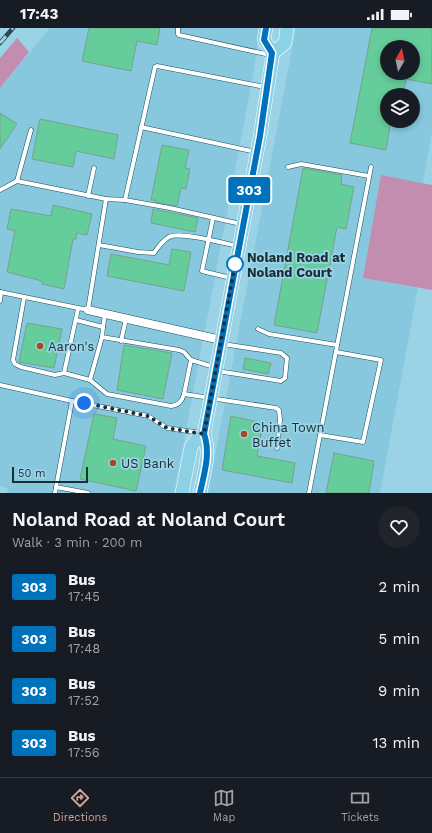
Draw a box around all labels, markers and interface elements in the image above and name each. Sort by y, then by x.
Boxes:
text: 17:43 [20,5,58,23]
north arrow [380,40,420,80]
map controls [380,40,420,128]
button: layers [380,88,420,128]
line badge: 303 [226,177,272,203]
text: 303 [236,182,262,198]
place label: Noland Road at Noland Court [247,250,345,280]
marker: Noland Road at Noland Court [226,255,244,273]
place label: Aaron's [48,339,94,354]
marker: Aaron's [35,341,45,351]
your location [74,393,94,413]
place label: China Town Buffet [252,420,325,450]
marker: China Town Buffet [239,429,249,439]
place label: US Bank [121,456,175,471]
marker: US Bank [108,458,118,468]
scale bar [12,465,88,484]
text: 50 m [18,467,45,480]
button: heart [378,506,420,548]
text: Noland Road at Noland Court [12,508,285,531]
text: Walk · 3 min · 200 m [12,535,142,550]
text: Bus [68,571,96,589]
text: 2 min [379,578,420,596]
text: 303 [21,579,47,595]
text: 17:45 [68,589,100,604]
text: Bus [68,623,96,641]
text: 5 min [379,630,420,648]
text: 303 [21,631,47,647]
text: 17:48 [68,641,100,656]
text: Bus [68,675,96,693]
text: 9 min [378,682,420,700]
text: 303 [21,683,47,699]
text: 17:52 [68,693,99,708]
text: Bus [68,727,96,745]
text: 13 min [373,734,420,752]
text: 303 [21,735,47,751]
text: 17:56 [68,745,100,760]
tab: Directions [53,787,107,824]
tab: Map [213,787,235,824]
tab: Tickets [341,787,379,824]

